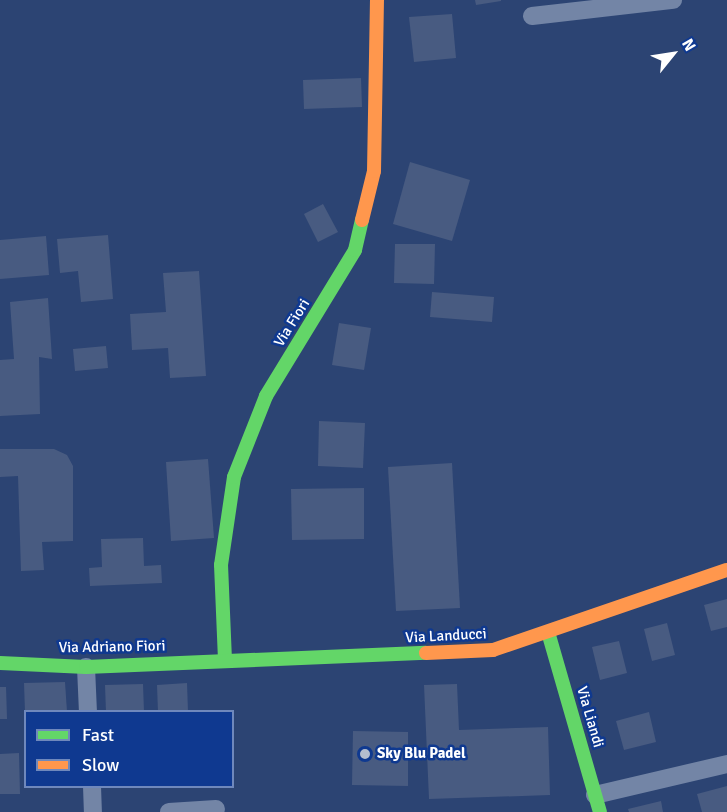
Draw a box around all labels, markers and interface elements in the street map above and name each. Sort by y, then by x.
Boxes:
north arrow [643,24,703,84]
text: N [677,35,700,55]
street label: Via Fiori [270,296,314,350]
street label: Via Landucci [405,625,487,647]
street label: Via Adriano Fiori [58,637,166,657]
street label: Via Liandi [573,684,607,750]
legend [24,710,234,788]
text: Fast [82,724,114,746]
place label: Sky Blu Padel [377,745,466,763]
marker: Sky Blu Padel [358,747,372,761]
text: Slow [82,754,119,776]

